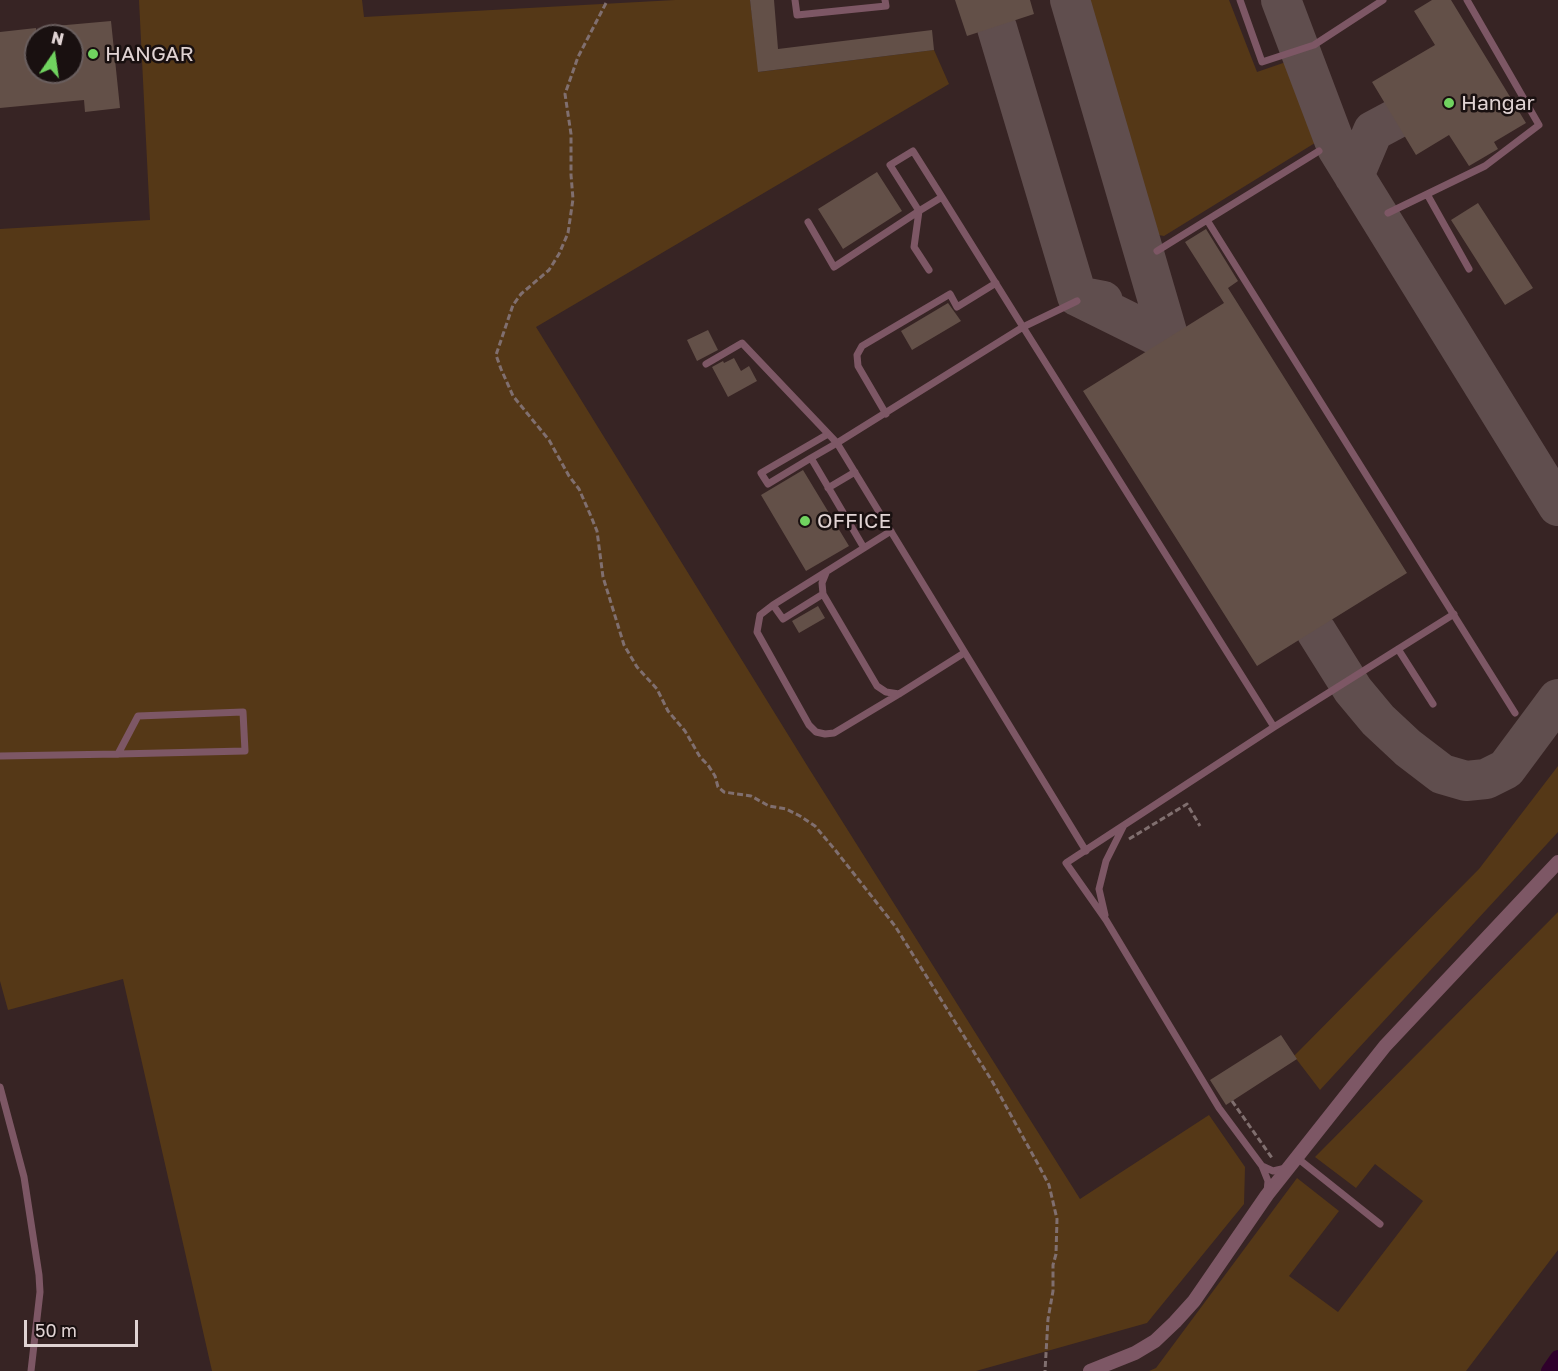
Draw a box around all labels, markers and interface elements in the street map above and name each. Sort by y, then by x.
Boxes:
north arrow [24,24,84,84]
text: N [49,27,66,50]
place label: HANGAR [105,41,194,67]
marker: HANGAR [86,47,100,61]
place label: Hangar [1461,90,1535,116]
marker: Hangar [1442,96,1456,110]
place label: OFFICE [817,508,891,534]
marker: OFFICE [798,514,812,528]
scale bar [27,1308,141,1346]
text: 50 m [35,1319,77,1341]

